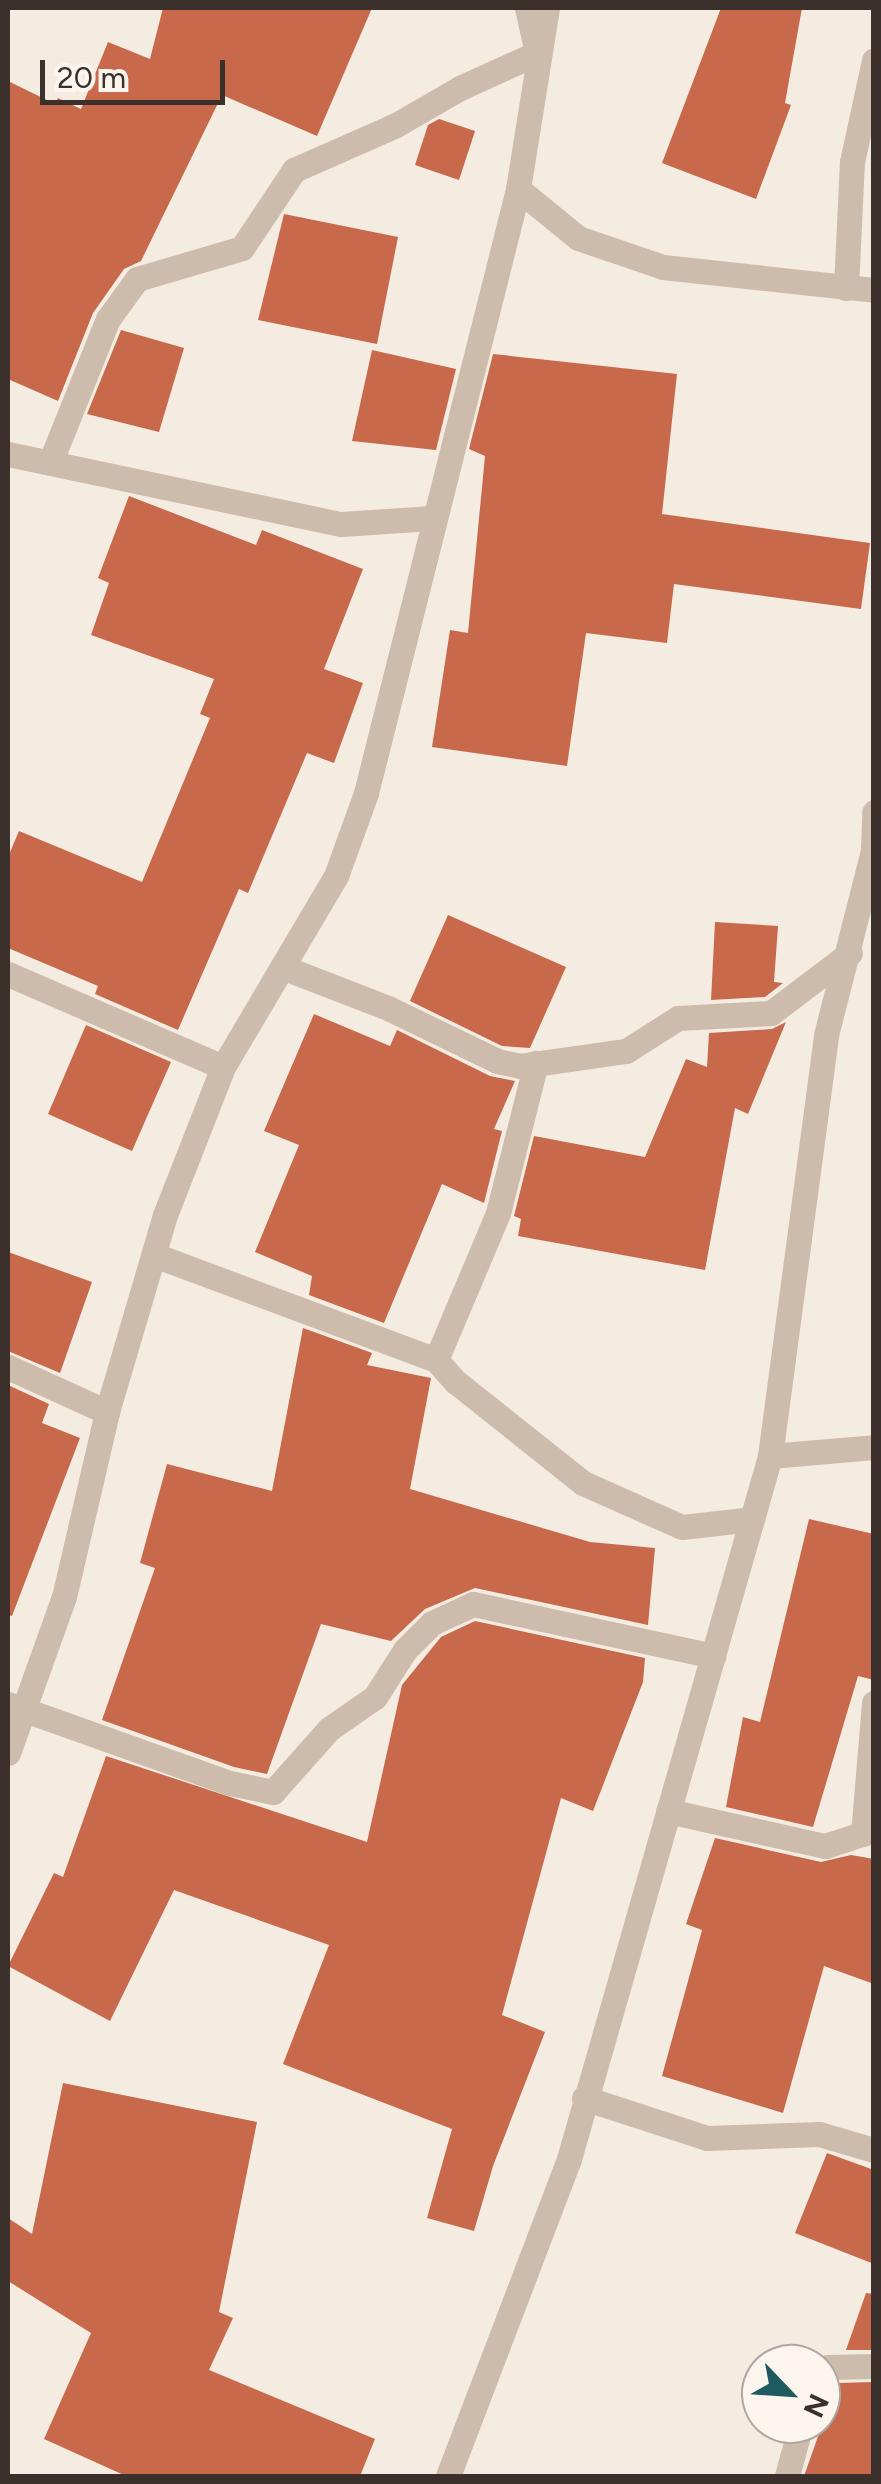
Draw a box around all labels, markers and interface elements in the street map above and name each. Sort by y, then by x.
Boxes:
scale bar [45,40,230,102]
text: 20 m [57,59,126,96]
north arrow [741,2344,841,2444]
text: N [796,2389,836,2423]

